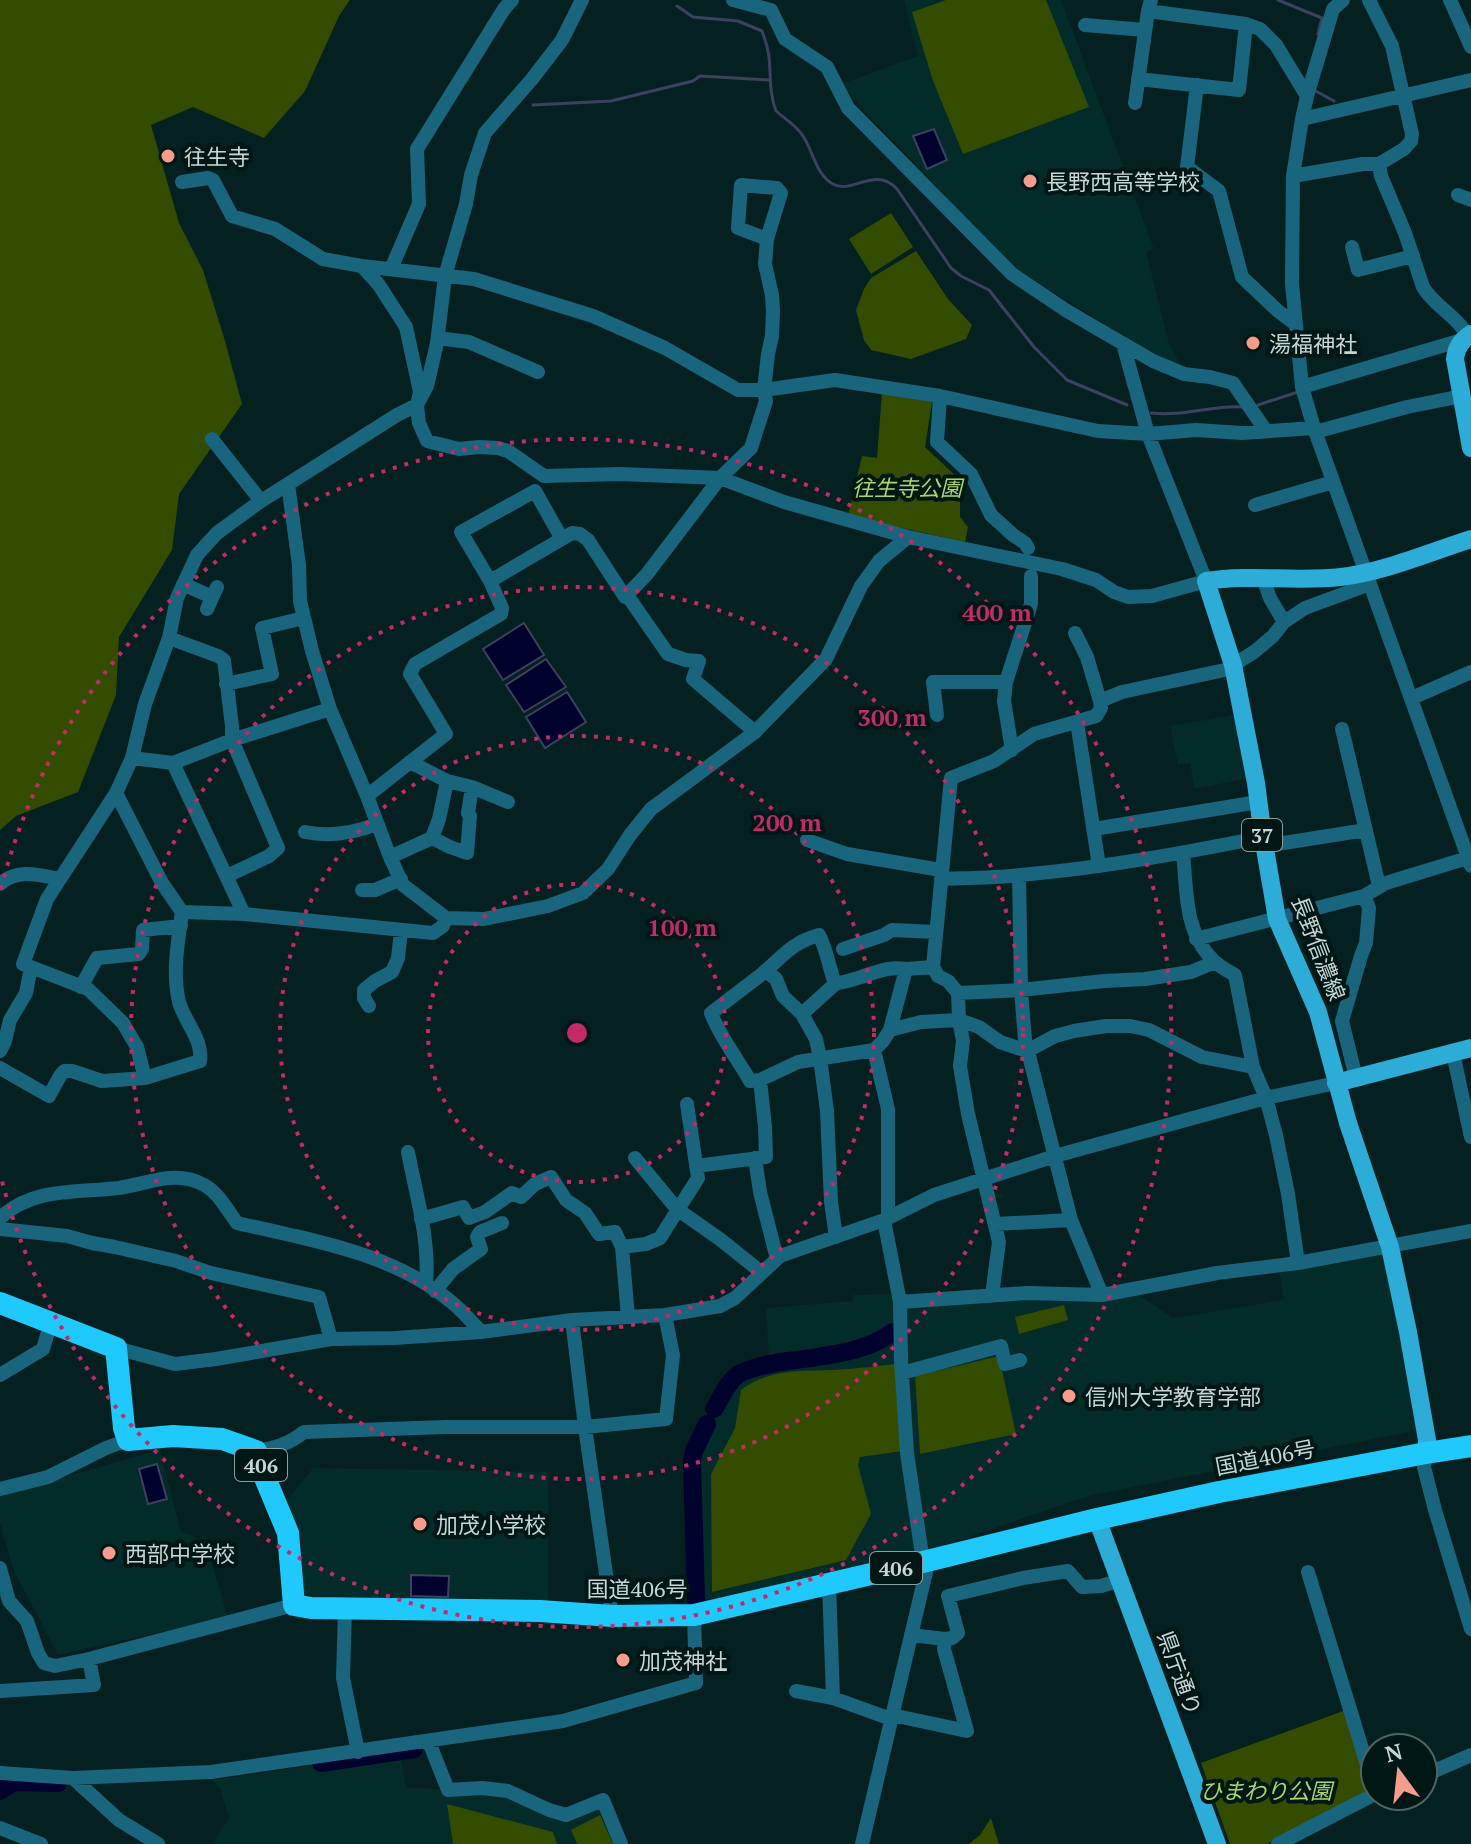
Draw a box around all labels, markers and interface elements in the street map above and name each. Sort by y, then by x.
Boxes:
place label: 往生寺 [184,142,250,171]
marker: 往生寺 [159,147,177,165]
place label: 長野西高等学校 [1046,167,1200,196]
marker: 長野西高等学校 [1021,172,1039,190]
place label: 湯福神社 [1269,329,1357,358]
marker: 湯福神社 [1244,334,1262,352]
park label: 往生寺公園 [852,473,965,502]
text: 400 m [962,596,1032,628]
text: 300 m [857,701,927,733]
text: 200 m [752,806,822,838]
road number: 37 [1242,819,1282,851]
street label: 長野信濃線 [1286,891,1352,1005]
text: 100 m [647,911,717,943]
centre of rings [563,1019,591,1047]
place label: 信州大学教育学部 [1085,1382,1261,1411]
marker: 信州大学教育学部 [1060,1387,1078,1405]
street label: 国道406号 [1213,1433,1317,1481]
road number: 406 [235,1449,287,1481]
place label: 加茂小学校 [436,1510,546,1539]
marker: 加茂小学校 [411,1515,429,1533]
place label: 西部中学校 [125,1539,235,1568]
marker: 西部中学校 [100,1544,118,1562]
road number: 406 [870,1552,922,1584]
street label: 国道406号 [586,1574,688,1603]
street label: 県庁通り [1151,1627,1209,1719]
place label: 加茂神社 [639,1646,727,1675]
marker: 加茂神社 [614,1651,632,1669]
north arrow [1359,1732,1439,1812]
text: N [1382,1736,1406,1768]
park label: ひまわり公園 [1200,1776,1335,1805]

